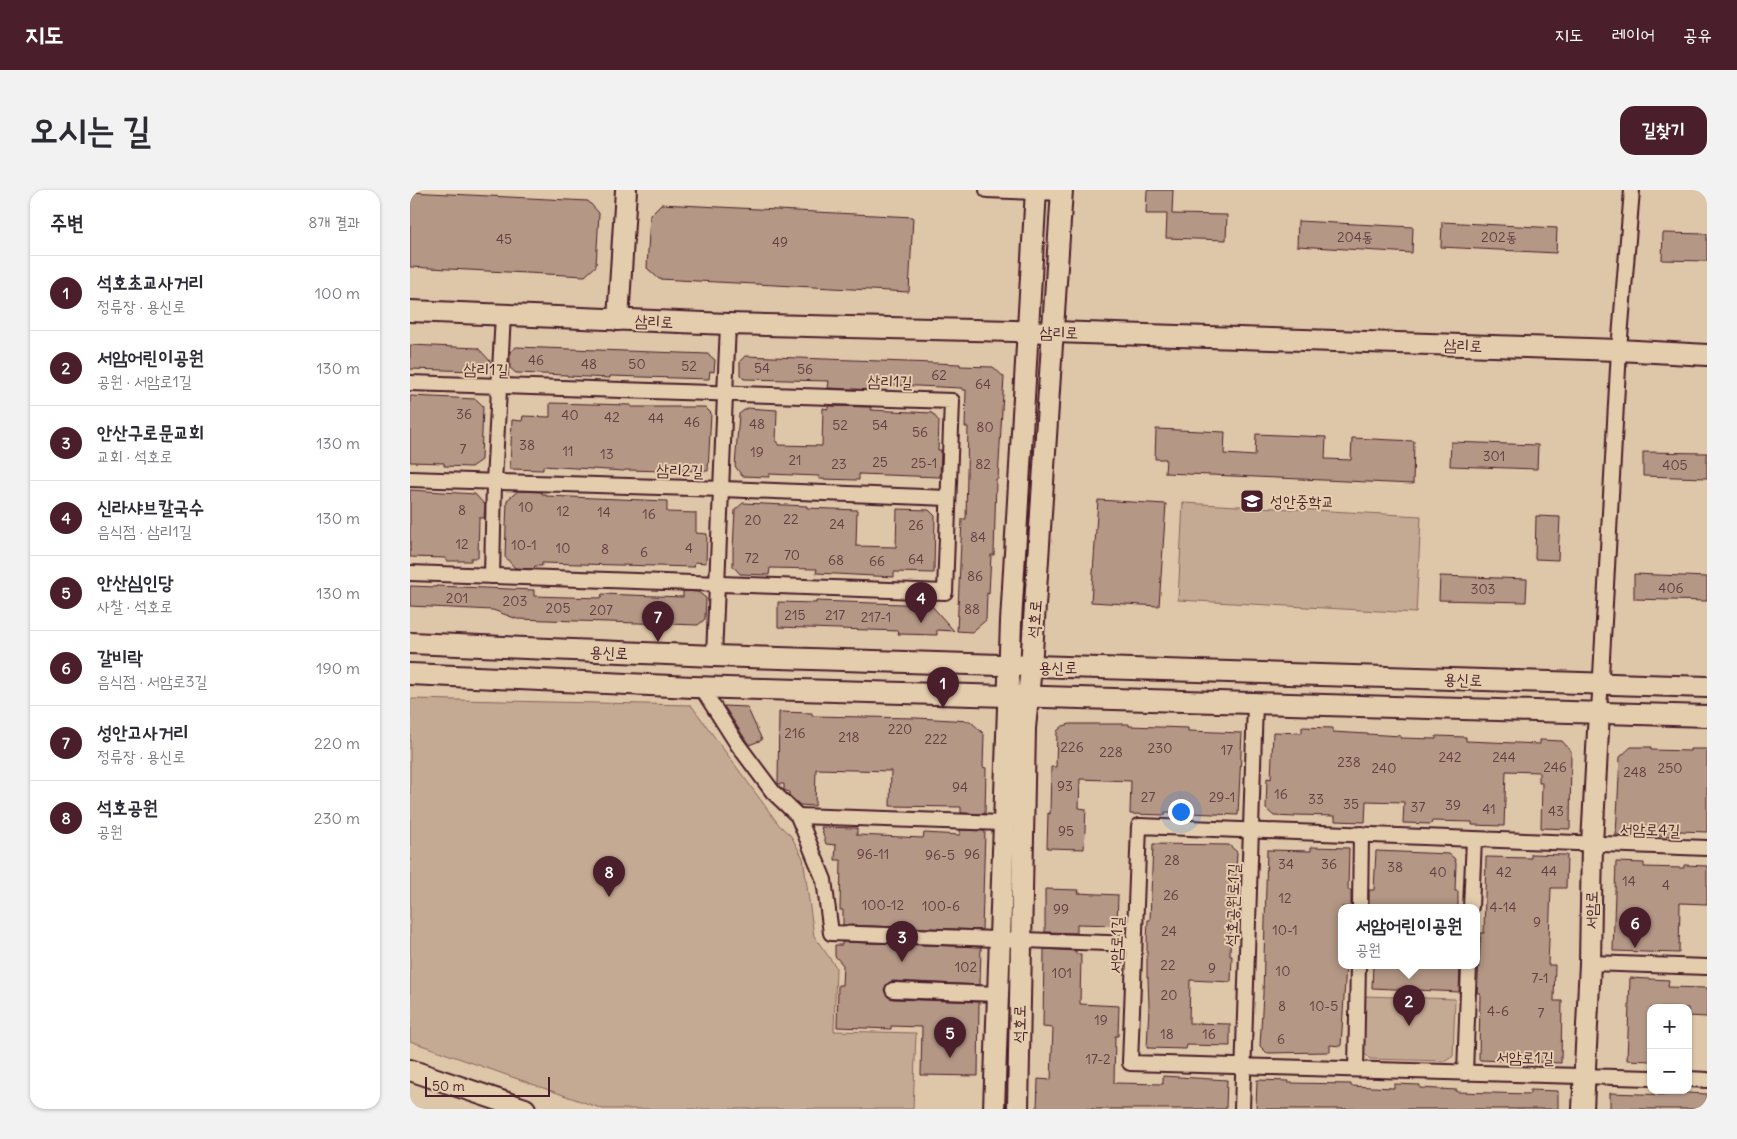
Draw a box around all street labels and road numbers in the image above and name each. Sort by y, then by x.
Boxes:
street label: 삼리로 [634,310,674,332]
street label: 삼리로 [1040,322,1078,342]
street label: 삼리로 [1443,334,1483,356]
street label: 삼리1길 [463,358,509,380]
street label: 삼리1길 [867,370,913,392]
street label: 삼리2길 [656,459,704,481]
street label: 석호로 [1023,599,1045,639]
street label: 용신로 [589,641,629,663]
street label: 용신로 [1039,657,1077,677]
street label: 용신로 [1443,668,1483,690]
street label: 서암로4길 [1619,818,1681,840]
street label: 석호공원로1길 [1221,863,1243,947]
street label: 서암로 [1581,891,1601,929]
street label: 서암로1길 [1105,916,1127,974]
street label: 석호로 [1009,1005,1029,1043]
street label: 서암로1길 [1496,1046,1554,1068]

